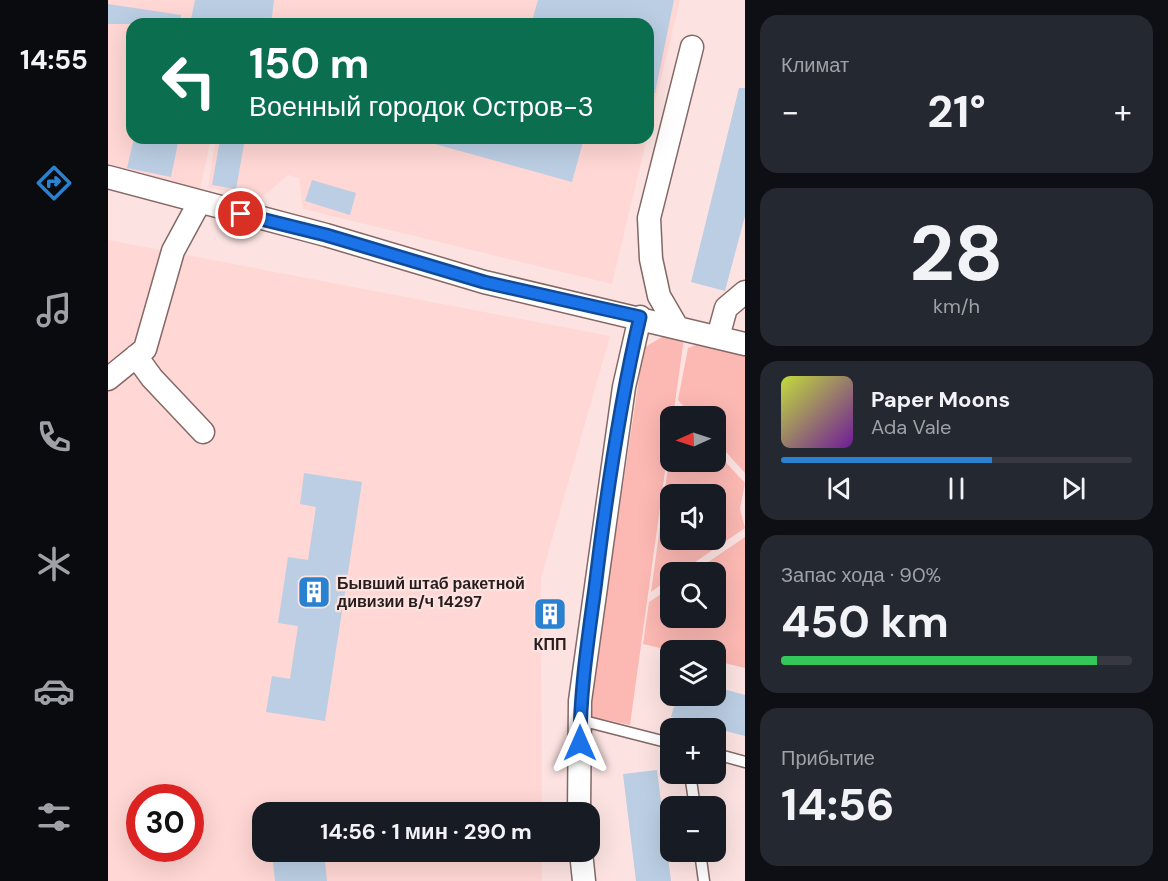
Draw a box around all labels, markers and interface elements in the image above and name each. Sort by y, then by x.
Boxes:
text: 150 m [249,36,369,91]
text: 14:55 [20,42,88,77]
icon: left [150,42,228,120]
text: Климат [781,52,849,78]
text: 21° [927,82,986,141]
text: Военный городок Остров-3 [249,89,594,124]
text: − [781,90,799,133]
text: + [1114,90,1132,133]
icon: directions [33,162,75,204]
pin [215,188,266,239]
icon: arrive [224,197,257,230]
text: 28 [910,203,1003,304]
icon: music [33,289,75,331]
text: km/h [933,293,980,319]
text: Paper Moons [871,385,1010,414]
north arrow [660,406,726,472]
map controls [660,406,726,862]
text: Ada Vale [871,414,951,440]
icon: phone [33,416,75,458]
icon: previous [823,472,856,505]
icon: pause [940,472,973,505]
icon: next [1057,472,1090,505]
button: sound [660,484,726,550]
icon: climate [33,543,75,585]
button: search [660,562,726,628]
text: Запас хода · 90% [781,562,941,588]
place label: Бывший штаб ракетной дивизии в/ч 14297 [337,573,525,612]
building icon: Бывший штаб ракетной дивизии в/ч 14297 [296,574,332,610]
text: 450 km [781,592,949,651]
building icon: КПП [532,596,568,632]
place label: КПП [534,634,566,655]
button: layers [660,640,726,706]
icon: car [33,670,75,712]
position arrow [548,711,612,775]
button: + [660,718,726,784]
text: Прибытие [781,745,875,771]
text: 14:56 [781,775,895,834]
speed limit sign: 30 [126,784,204,862]
icon: filters [33,796,75,838]
button: − [660,796,726,862]
text: 14:56 · 1 мин · 290 m [320,817,532,846]

